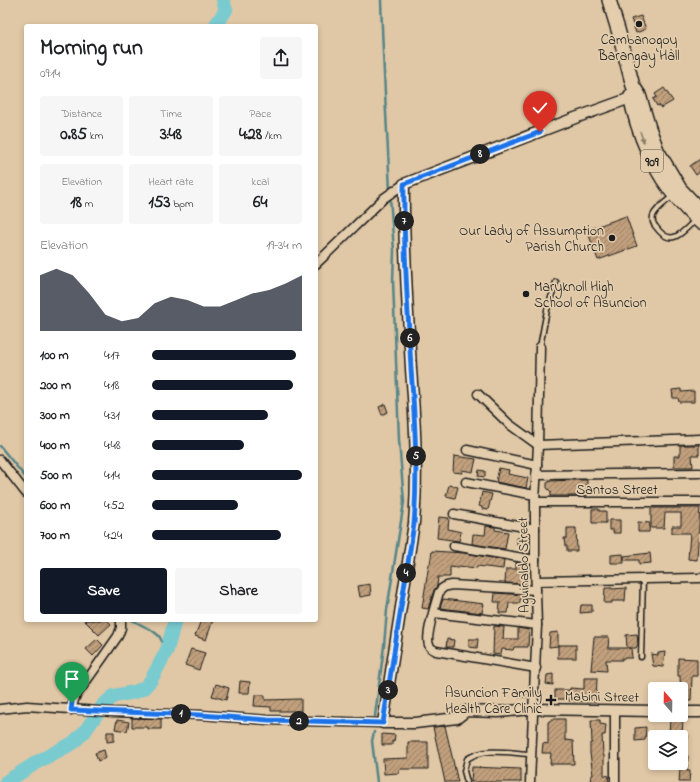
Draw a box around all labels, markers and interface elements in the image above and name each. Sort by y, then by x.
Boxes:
marker: Cambanogoy Barangay Hall [634,19,644,29]
place label: Cambanogoy Barangay Hall [597,30,680,68]
text: Morning run [40,33,143,65]
button: share [260,37,302,79]
text: 09:14 [40,64,60,83]
pin [523,91,557,132]
icon: check [529,97,551,119]
text: Distance [61,106,102,122]
text: Time [160,106,182,122]
text: Pace [250,106,271,122]
text: 0.85 [60,122,87,147]
text: 3:48 [160,122,182,147]
text: 4:28 [239,122,262,147]
text: km [87,128,103,144]
text: /km [262,128,282,144]
one-way arrow [639,132,645,144]
pin: 8 [470,144,490,164]
text: 8 [478,146,482,162]
road number: 909 [641,150,663,172]
text: Elevation [61,174,102,190]
text: Heart rate [148,174,194,190]
text: kcal [252,174,269,190]
text: 18 [70,190,82,215]
text: 153 [148,190,171,215]
text: 64 [253,190,268,215]
text: m [82,196,93,212]
text: bpm [171,196,194,212]
pin: 7 [394,211,414,231]
text: 7 [402,213,406,229]
place label: Our Lady of Assumption Parish Church [459,221,604,258]
marker: Our Lady of Assumption Parish Church [607,233,617,243]
text: Elevation [40,236,88,255]
text: 19–34 m [266,236,302,255]
place label: Maryknoll High School of Asuncion [534,277,647,314]
marker: Maryknoll High School of Asuncion [521,289,531,299]
pin: 6 [400,328,420,348]
text: 6 [408,330,412,346]
text: 100 m [40,346,69,365]
text: 4:17 [104,346,120,365]
text: 200 m [40,376,71,395]
text: 4:18 [104,376,119,395]
text: 300 m [40,406,70,425]
text: 4:31 [104,406,120,425]
text: 400 m [40,436,70,455]
text: 4:48 [104,436,121,455]
pin: 5 [406,446,426,466]
text: 5 [413,448,419,464]
text: 500 m [40,466,72,485]
text: 4:14 [104,466,120,485]
street label: Santos Street [576,480,658,501]
text: 600 m [40,496,70,515]
text: 4:52 [104,496,124,515]
street label: Aguinaldo Street [513,516,537,613]
text: 700 m [40,526,70,545]
text: 4:24 [104,526,122,545]
pin: 4 [396,563,416,583]
text: 4 [404,565,408,581]
button: Save [40,568,167,614]
button: Share [175,568,302,614]
pin [55,662,89,703]
icon: arrive [61,668,83,690]
pin: 3 [378,680,398,700]
text: 3 [386,682,390,698]
north arrow [648,682,688,722]
map controls [648,682,688,770]
place label: Asuncion Family Health Care Clinic [445,683,543,720]
street label: Mabini Street [565,686,640,709]
marker: Asuncion Family Health Care Clinic [545,694,557,706]
pin: 1 [171,704,191,724]
text: 1 [179,706,183,722]
pin: 2 [289,711,309,731]
text: 2 [296,713,302,729]
button: layers [648,730,688,770]

